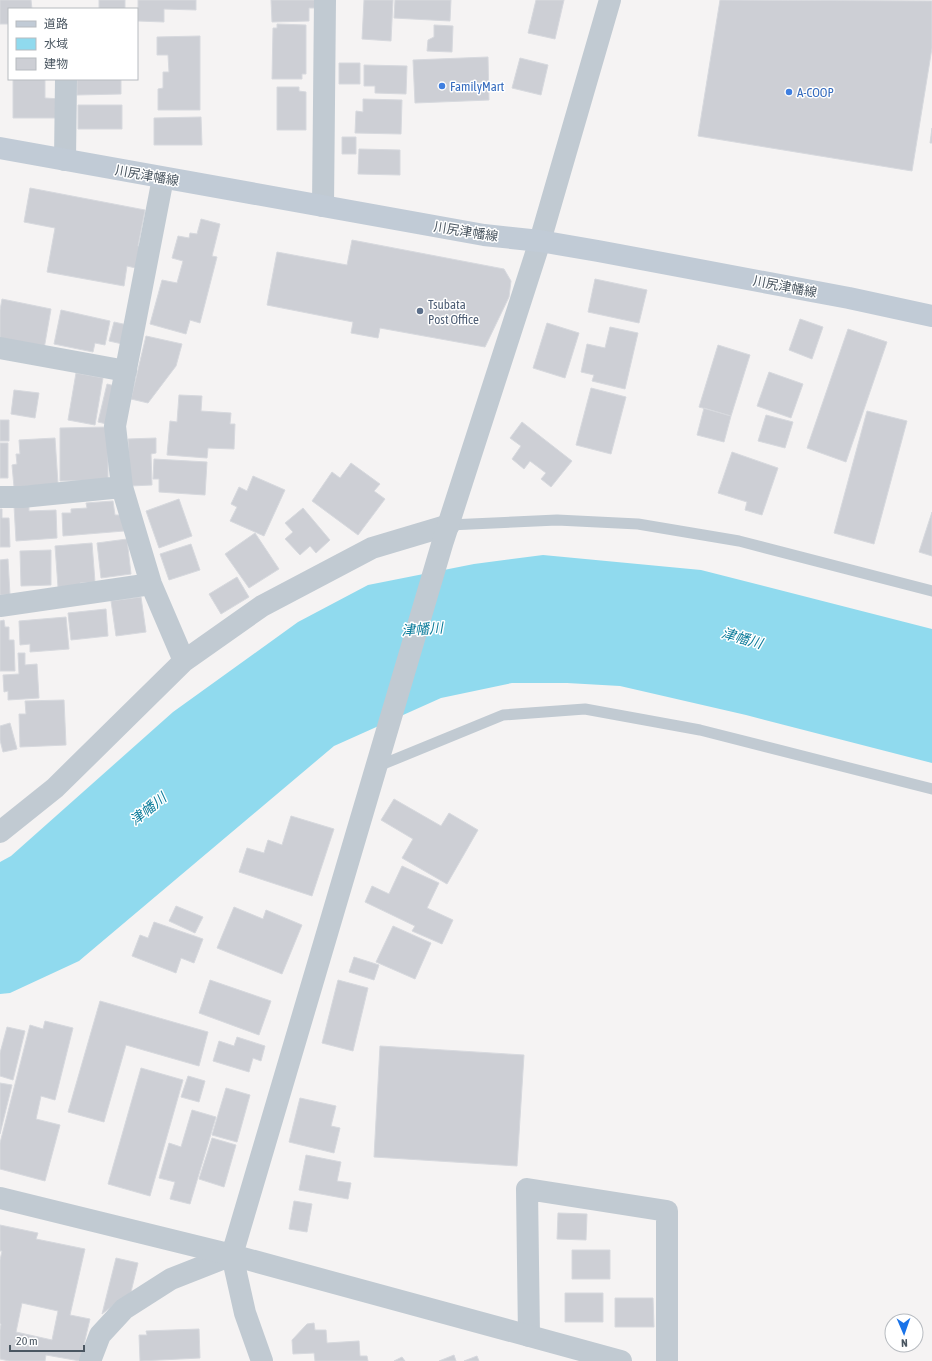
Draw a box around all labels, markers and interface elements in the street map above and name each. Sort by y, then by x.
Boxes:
legend [8,8,138,80]
text: 道路 [44,17,68,31]
text: 水域 [44,37,68,51]
text: 建物 [44,57,68,71]
place label: FamilyMart [450,79,505,94]
marker: FamilyMart [437,81,447,91]
place label: A-COOP [797,85,834,100]
marker: A-COOP [784,87,794,97]
street label: 川尻津幡線 [114,162,180,189]
street label: 川尻津幡線 [433,219,499,244]
street label: 川尻津幡線 [752,273,818,300]
place label: Tsubata Post Office [428,297,479,327]
marker: Tsubata Post Office [415,306,425,316]
water label: 津幡川 [400,619,446,638]
water label: 津幡川 [720,625,766,652]
water label: 津幡川 [127,788,171,828]
north arrow [884,1313,924,1353]
scale bar [10,1327,84,1353]
text: 20 m [16,1334,38,1348]
text: N [901,1337,908,1349]

